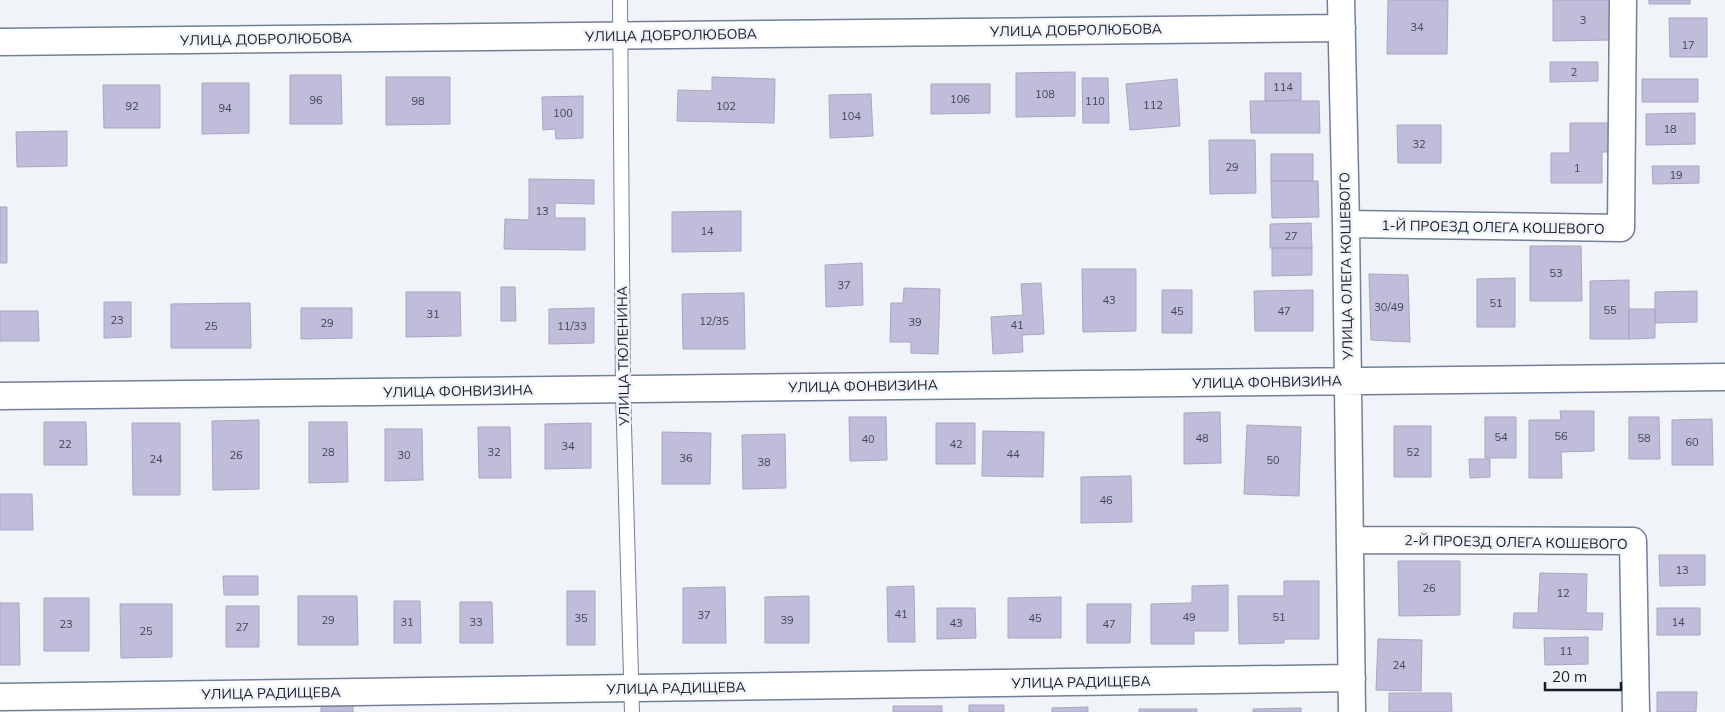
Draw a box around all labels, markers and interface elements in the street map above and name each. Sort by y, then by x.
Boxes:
house number: 3 [1580,13,1586,27]
street label: УЛИЦА ДОБРОЛЮБОВА [989,19,1163,41]
house number: 34 [1410,20,1424,34]
street label: УЛИЦА ДОБРОЛЮБОВА [584,24,758,46]
street label: УЛИЦА ДОБРОЛЮБОВА [179,28,353,50]
house number: 17 [1681,38,1695,52]
house number: 2 [1571,65,1578,79]
house number: 114 [1273,80,1293,94]
house number: 108 [1035,87,1055,101]
house number: 106 [950,92,970,106]
house number: 96 [309,93,323,107]
house number: 98 [411,94,425,108]
house number: 110 [1085,94,1105,108]
house number: 112 [1143,98,1163,112]
house number: 92 [125,99,139,113]
house number: 102 [716,99,736,113]
house number: 94 [218,101,232,115]
house number: 100 [553,106,573,120]
house number: 104 [841,109,861,123]
house number: 18 [1663,122,1677,136]
house number: 32 [1412,137,1426,151]
house number: 29 [1225,160,1239,174]
house number: 1 [1574,161,1580,175]
house number: 19 [1669,168,1683,182]
street label: УЛИЦА ОЛЕГА КОШЕВОГО [1335,172,1357,361]
house number: 13 [535,204,549,218]
street label: 1-Й ПРОЕЗД ОЛЕГА КОШЕВОГО [1381,216,1605,238]
house number: 14 [700,224,714,238]
house number: 27 [1284,229,1298,243]
house number: 53 [1549,266,1563,280]
house number: 37 [837,278,851,292]
street label: УЛИЦА ТЮЛЕНИНА [613,285,633,427]
house number: 43 [1102,293,1116,307]
house number: 51 [1489,296,1503,310]
house number: 30/49 [1374,300,1404,314]
house number: 55 [1603,303,1617,317]
house number: 45 [1170,304,1184,318]
house number: 47 [1277,304,1291,318]
house number: 31 [426,307,440,321]
house number: 23 [110,313,124,327]
house number: 12/35 [699,314,729,328]
house number: 39 [908,315,922,329]
house number: 29 [320,316,334,330]
house number: 41 [1010,318,1024,332]
house number: 25 [204,319,218,333]
house number: 11/33 [557,319,587,333]
street label: УЛИЦА ФОНВИЗИНА [1191,372,1343,392]
street label: УЛИЦА ФОНВИЗИНА [787,376,939,396]
street label: УЛИЦА ФОНВИЗИНА [382,381,534,401]
house number: 56 [1554,429,1568,443]
house number: 54 [1494,430,1508,444]
house number: 48 [1195,431,1209,445]
house number: 58 [1637,431,1651,445]
house number: 40 [861,432,875,446]
house number: 60 [1685,435,1699,449]
house number: 22 [58,437,72,451]
house number: 42 [949,437,963,451]
house number: 34 [561,439,575,453]
house number: 28 [321,445,335,459]
house number: 32 [487,445,501,459]
house number: 52 [1406,445,1420,459]
house number: 44 [1006,447,1020,461]
house number: 26 [229,448,243,462]
house number: 30 [397,448,411,462]
house number: 36 [679,451,693,465]
house number: 24 [149,452,163,466]
house number: 50 [1266,453,1280,467]
house number: 38 [757,455,771,469]
house number: 46 [1099,493,1113,507]
street label: 2-Й ПРОЕЗД ОЛЕГА КОШЕВОГО [1404,531,1628,553]
house number: 13 [1675,563,1689,577]
house number: 26 [1422,581,1436,595]
house number: 12 [1556,586,1570,600]
house number: 41 [894,607,908,621]
house number: 37 [697,608,711,622]
house number: 49 [1182,610,1196,624]
house number: 51 [1272,610,1286,624]
house number: 35 [574,611,588,625]
house number: 45 [1028,611,1042,625]
house number: 29 [321,613,335,627]
house number: 39 [780,613,794,627]
house number: 31 [400,615,414,629]
house number: 33 [469,615,483,629]
house number: 14 [1671,615,1685,629]
house number: 43 [949,616,963,630]
house number: 23 [59,617,73,631]
house number: 47 [1102,617,1116,631]
house number: 27 [235,620,249,634]
house number: 25 [139,624,153,638]
house number: 11 [1559,644,1573,658]
house number: 24 [1392,658,1406,672]
scale bar [1545,660,1621,692]
text: 20 m [1552,667,1587,686]
street label: УЛИЦА РАДИЩЕВА [1010,672,1151,692]
street label: УЛИЦА РАДИЩЕВА [605,678,746,698]
street label: УЛИЦА РАДИЩЕВА [200,683,341,703]

